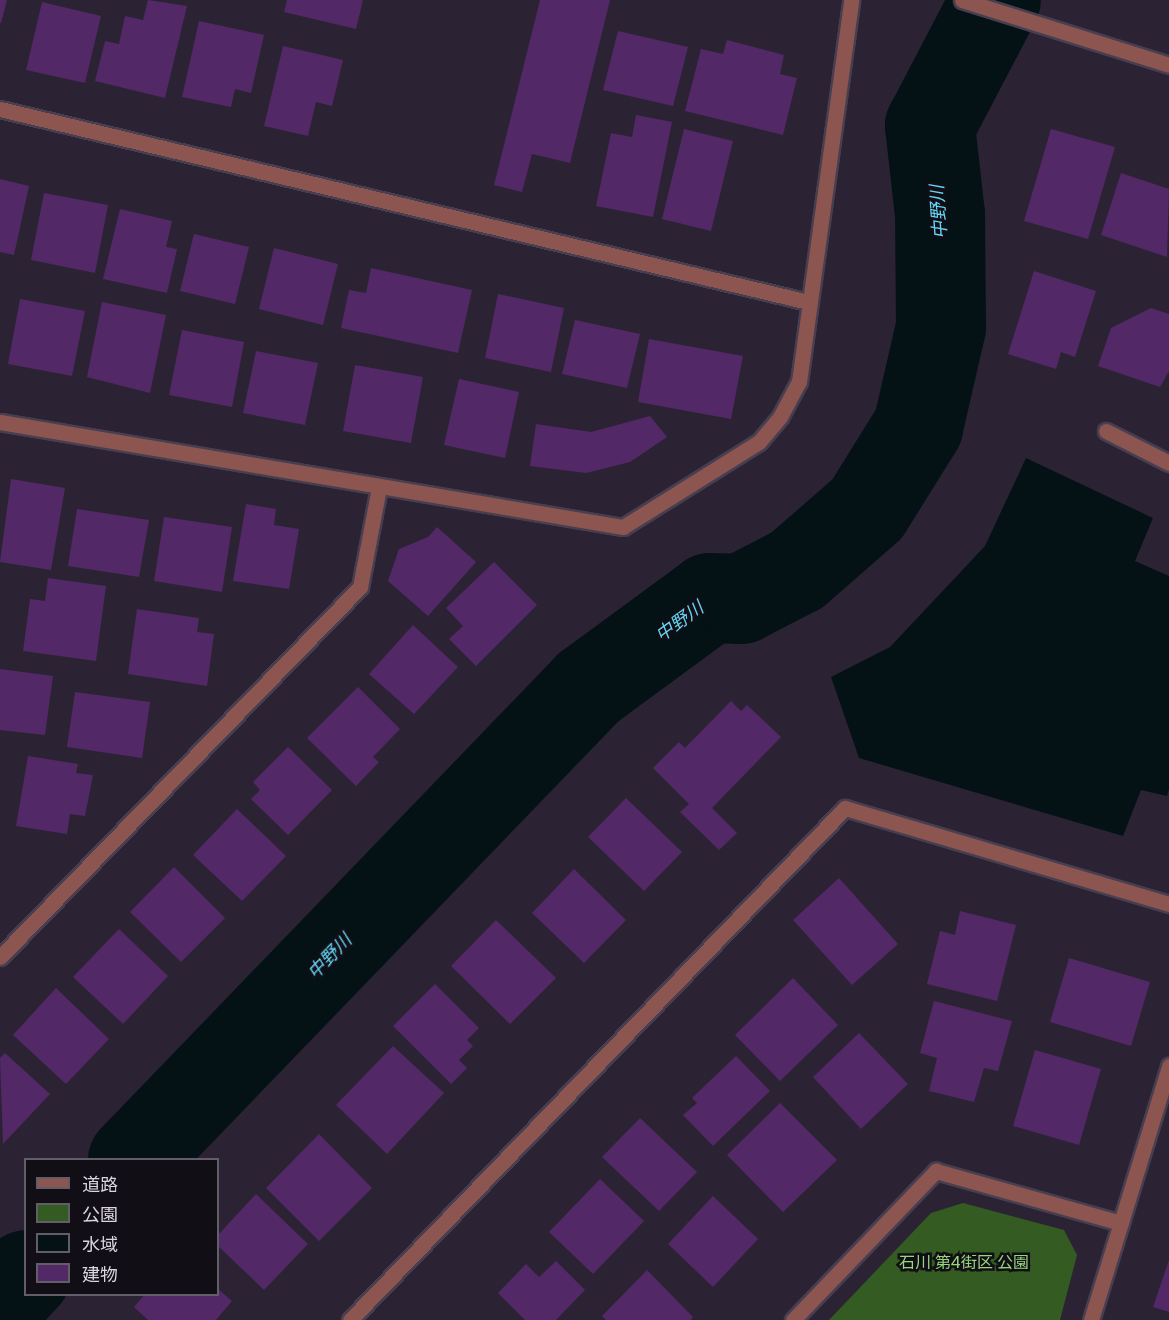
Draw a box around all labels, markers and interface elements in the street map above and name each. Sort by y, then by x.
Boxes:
water label: 中野川 [925,184,951,240]
water label: 中野川 [651,596,707,646]
water label: 中野川 [302,929,356,983]
legend [24,1158,219,1296]
text: 道路 [82,1173,118,1195]
text: 公園 [82,1203,118,1225]
text: 水域 [82,1233,118,1255]
park label: 石川 第4街区 公園 [899,1252,1029,1272]
text: 建物 [82,1263,118,1285]

